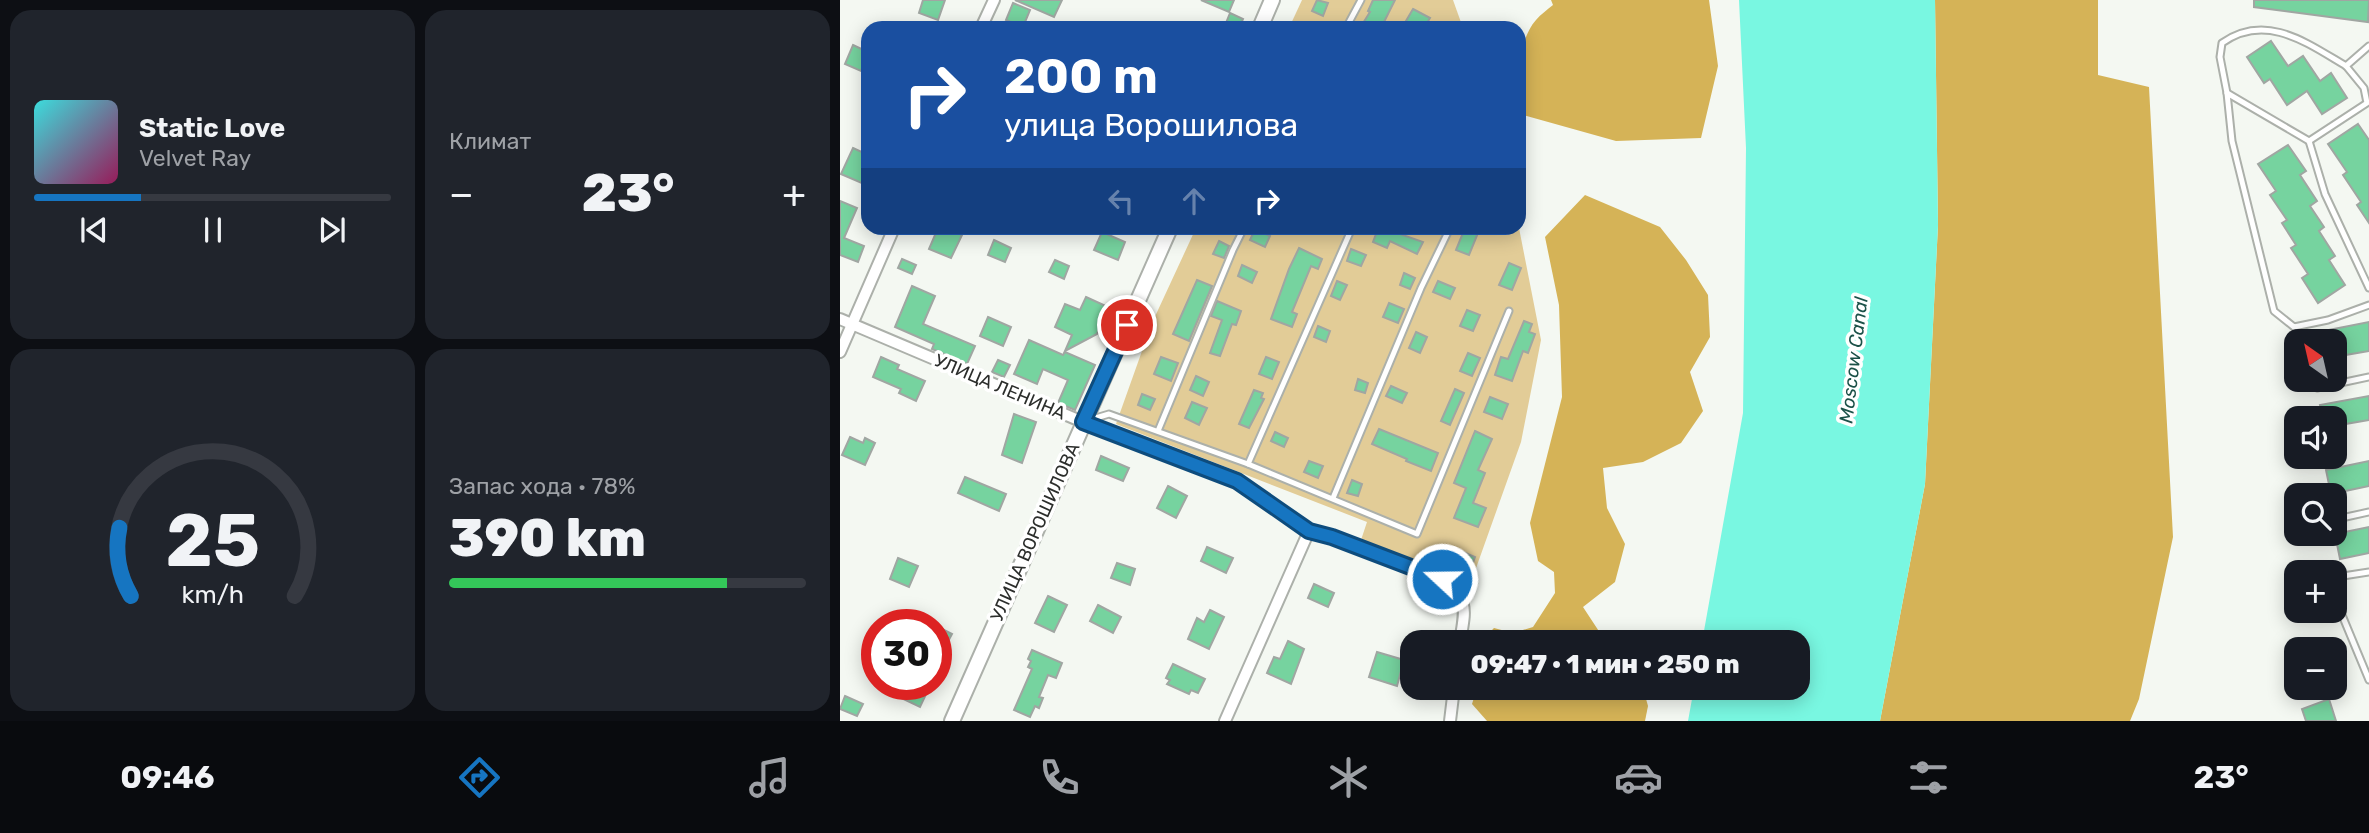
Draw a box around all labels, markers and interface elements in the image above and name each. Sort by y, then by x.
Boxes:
text: 200 m [1004,47,1158,105]
icon: right [889,49,980,140]
text: улица Ворошилова [1004,106,1298,144]
text: Static Love [139,113,285,144]
text: Климат [449,127,531,155]
text: Velvet Ray [139,144,251,172]
text: 23° [582,162,674,224]
text: − [449,171,474,217]
text: + [782,171,806,217]
icon: left [1102,182,1140,220]
icon: ahead [1175,182,1213,220]
icon: right [1248,182,1286,220]
icon: previous [75,211,113,249]
icon: pause [194,211,232,249]
icon: next [313,211,351,249]
pin [1097,295,1157,355]
water label: Moscow Canal [1834,295,1873,425]
icon: arrive [1108,306,1146,344]
north arrow [2284,329,2347,392]
map controls [2284,329,2347,700]
street label: УЛИЦА ЛЕНИНА [931,349,1069,425]
button: sound [2284,406,2347,469]
street label: УЛИЦА ВОРОШИЛОВА [986,439,1084,625]
text: Запас хода · 78% [449,472,636,500]
button: search [2284,483,2347,546]
text: 25 [165,498,260,584]
text: 390 km [449,507,646,569]
position arrow [1405,542,1479,616]
button: + [2284,560,2347,623]
text: km/h [181,580,244,609]
speed limit sign: 30 [861,609,952,700]
button: − [2284,637,2347,700]
text: 09:47 · 1 мин · 250 m [1470,649,1740,680]
icon: directions [455,753,504,802]
icon: music [745,753,794,802]
icon: phone [1035,753,1084,802]
icon: climate [1324,753,1373,802]
icon: car [1614,753,1663,802]
icon: filters [1904,753,1953,802]
text: 09:46 [120,758,215,796]
text: 23° [2194,758,2249,796]

